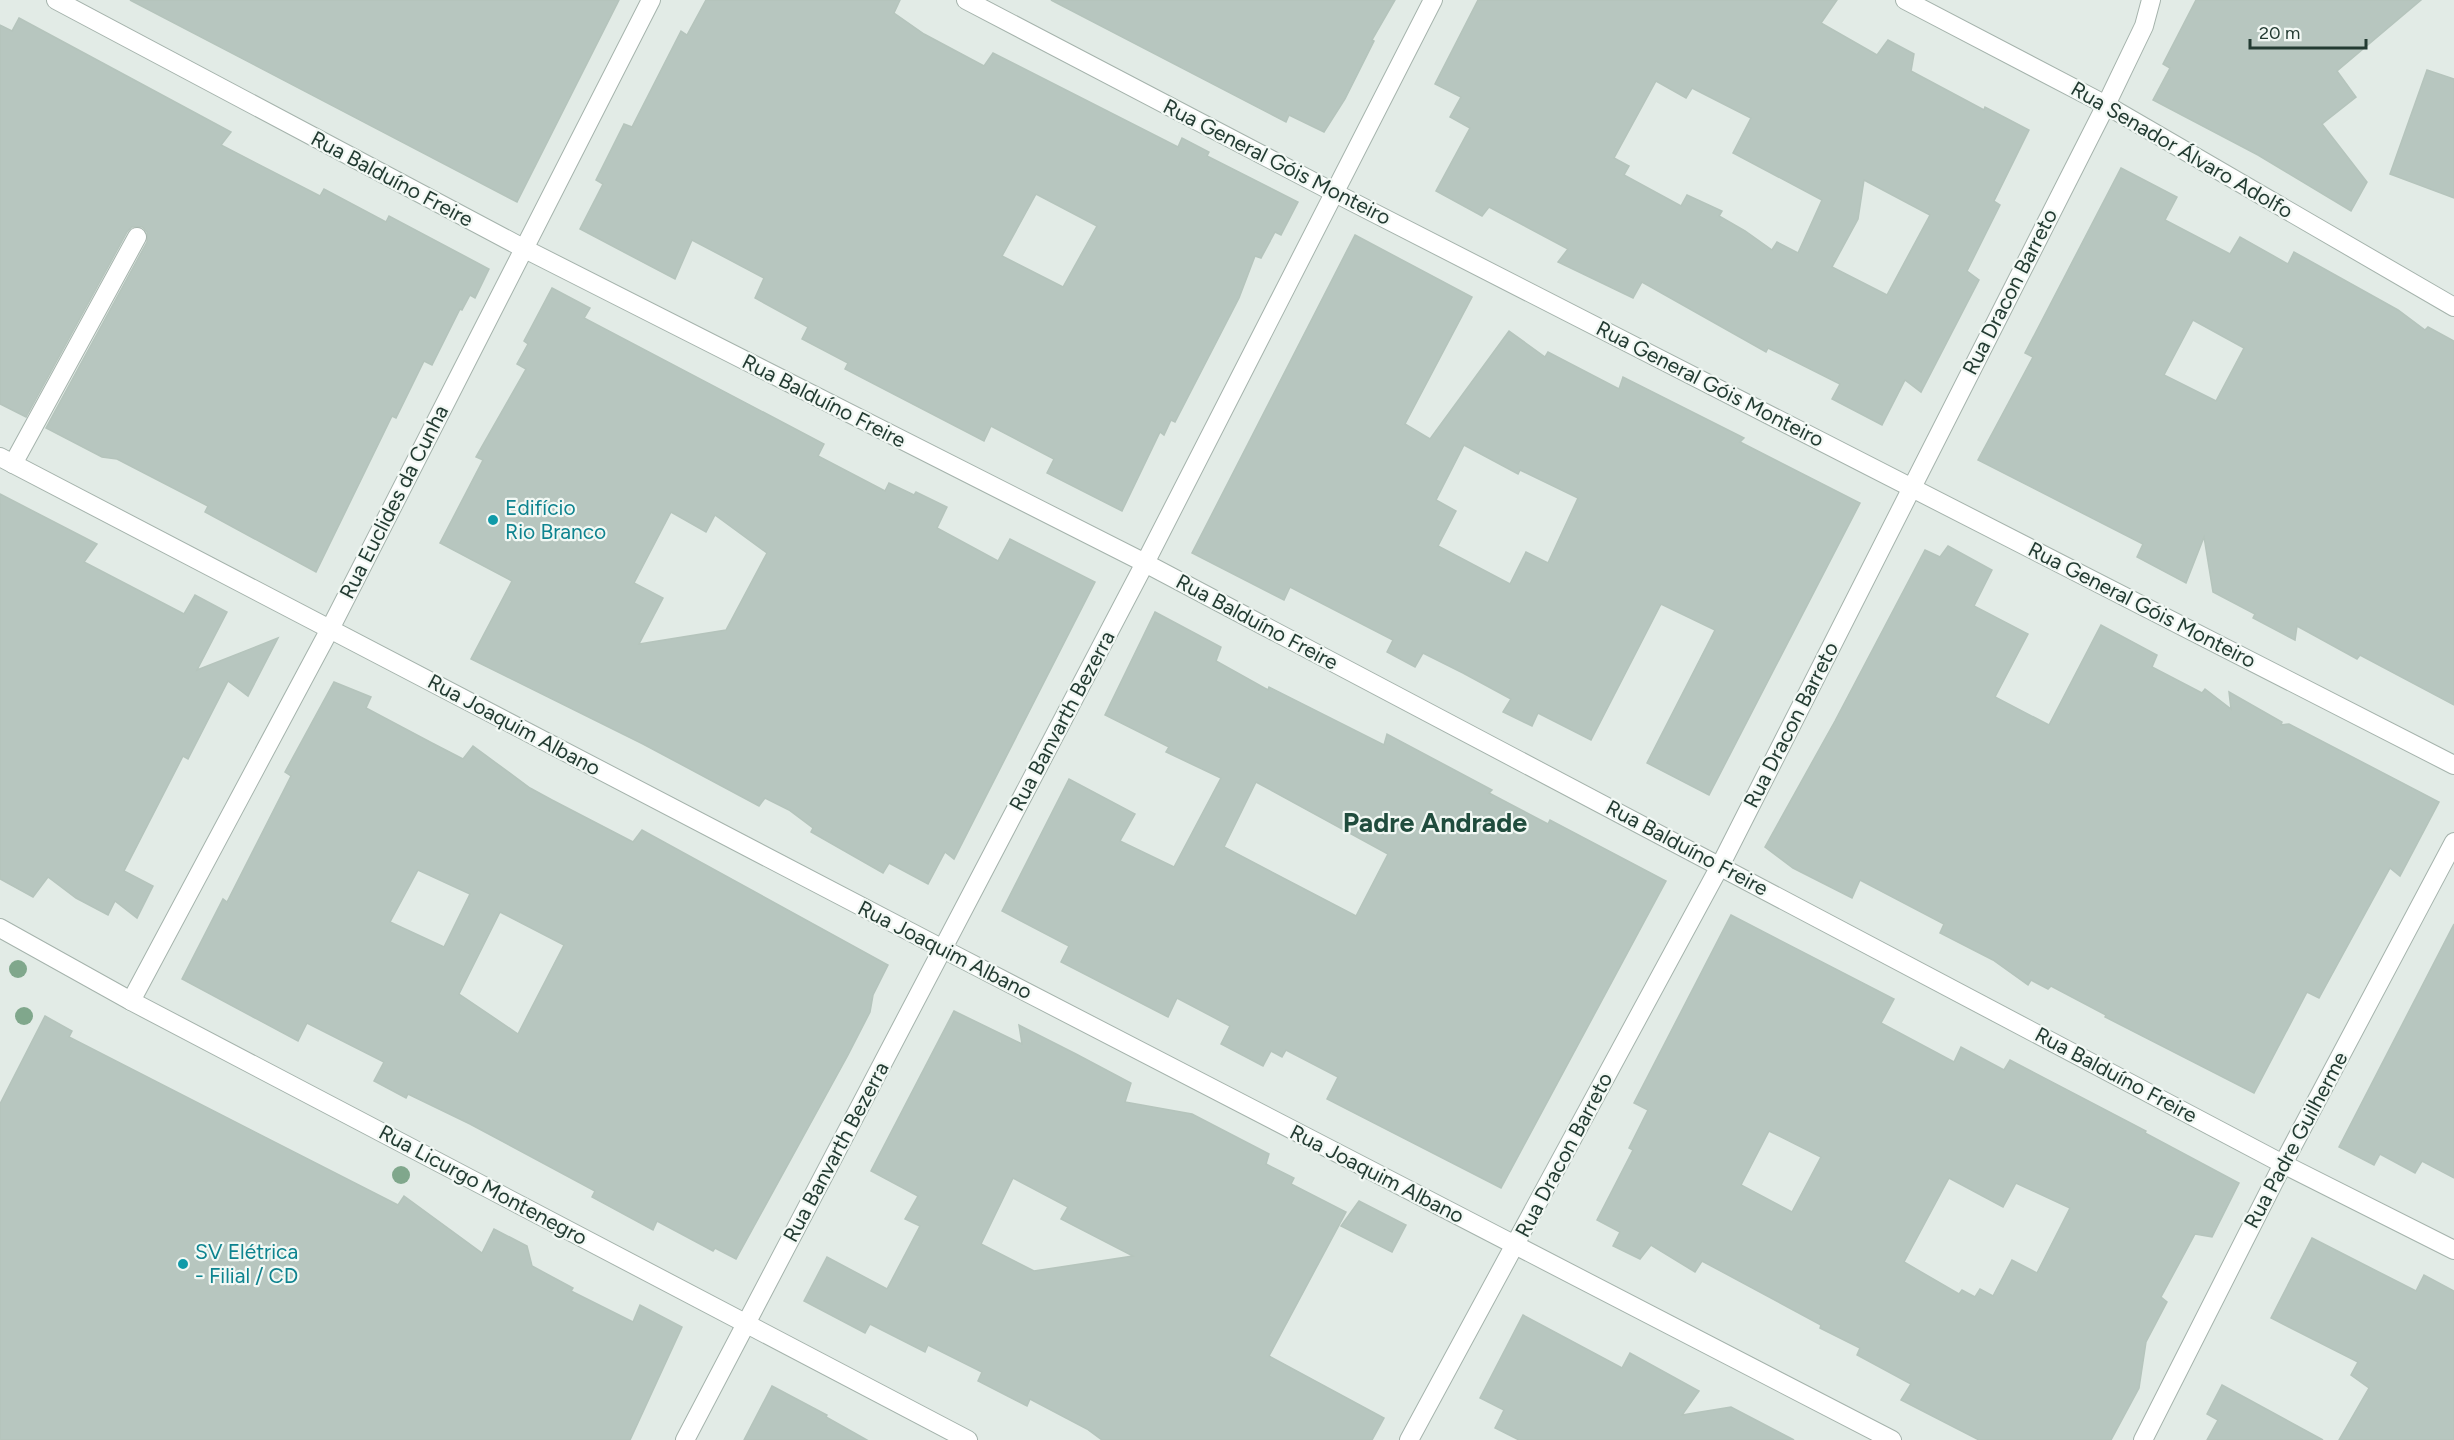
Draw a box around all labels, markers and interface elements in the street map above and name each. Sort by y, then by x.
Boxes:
scale bar [2250,12,2366,50]
text: 20 m [2259,22,2300,44]
street label: Rua Senador Álvaro Adolfo [2067,76,2298,223]
street label: Rua General Góis Monteiro [1159,93,1395,230]
street label: Rua Balduíno Freire [307,125,478,232]
street label: Rua Dracon Barreto [1957,205,2062,379]
street label: Rua General Góis Monteiro [1592,315,1828,452]
street label: Rua Balduíno Freire [738,349,910,453]
street label: Rua Euclides da Cunha [334,401,453,603]
place label: Edifício Rio Branco [505,495,606,544]
marker: Edifício Rio Branco [486,513,500,527]
street label: Rua General Góis Monteiro [2024,536,2260,673]
street label: Rua Balduíno Freire [1172,568,1343,675]
street label: Rua Banvarth Bezerra [1004,627,1120,815]
street label: Rua Dracon Barreto [1738,638,1843,812]
street label: Rua Joaquim Albano [424,668,605,781]
street label: Rua Balduíno Freire [1602,794,1773,901]
district label: Padre Andrade [1343,806,1527,839]
street label: Rua Joaquim Albano [854,895,1036,1004]
street label: Rua Balduíno Freire [2031,1021,2202,1128]
street label: Rua Padre Guilherme [2238,1047,2353,1232]
street label: Rua Banvarth Bezerra [778,1058,894,1246]
street label: Rua Dracon Barreto [1510,1068,1617,1241]
street label: Rua Licurgo Montenegro [375,1119,592,1250]
street label: Rua Joaquim Albano [1286,1119,1468,1228]
place label: SV Elétrica - Filial / CD [195,1239,298,1288]
marker: SV Elétrica - Filial / CD [176,1257,190,1271]

